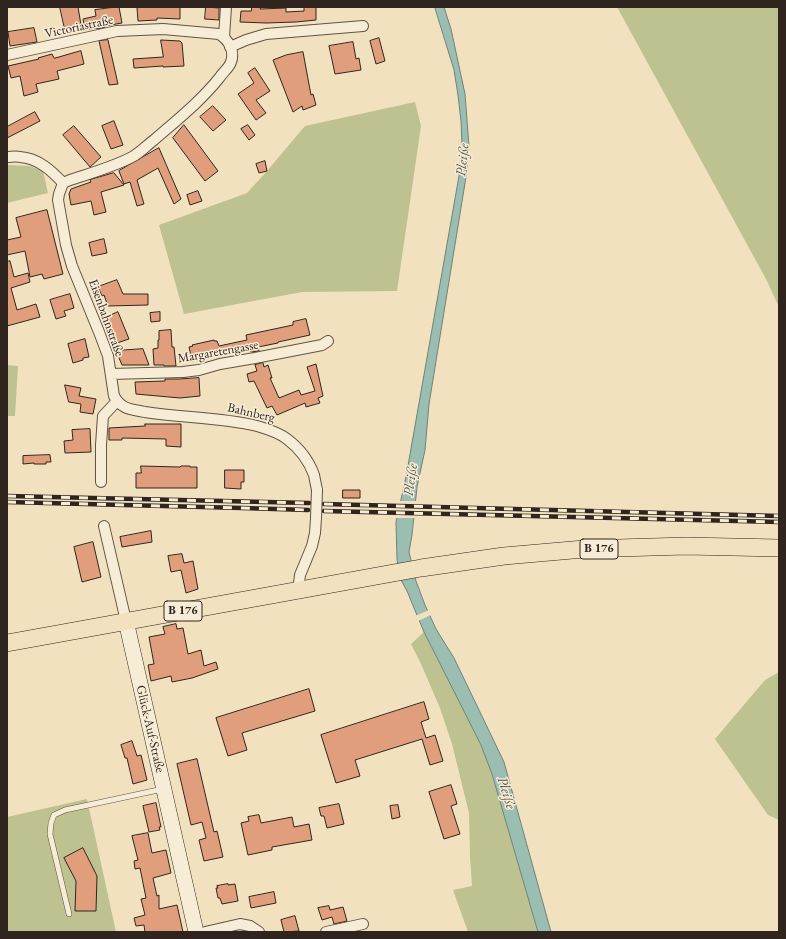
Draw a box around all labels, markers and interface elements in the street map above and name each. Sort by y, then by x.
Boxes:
street label: Victoriastraße [43,12,115,42]
water label: Pleiße [453,143,473,177]
street label: Eisenbahnstraße [85,277,127,359]
street label: Margaretengasse [176,337,260,367]
street label: Bahnberg [226,400,276,426]
water label: Pleiße [400,463,422,497]
road number: B 176 [580,539,618,559]
road number: B 176 [164,601,202,621]
street label: Glück-Auf-Straße [132,684,168,774]
water label: Pleiße [493,775,519,811]

